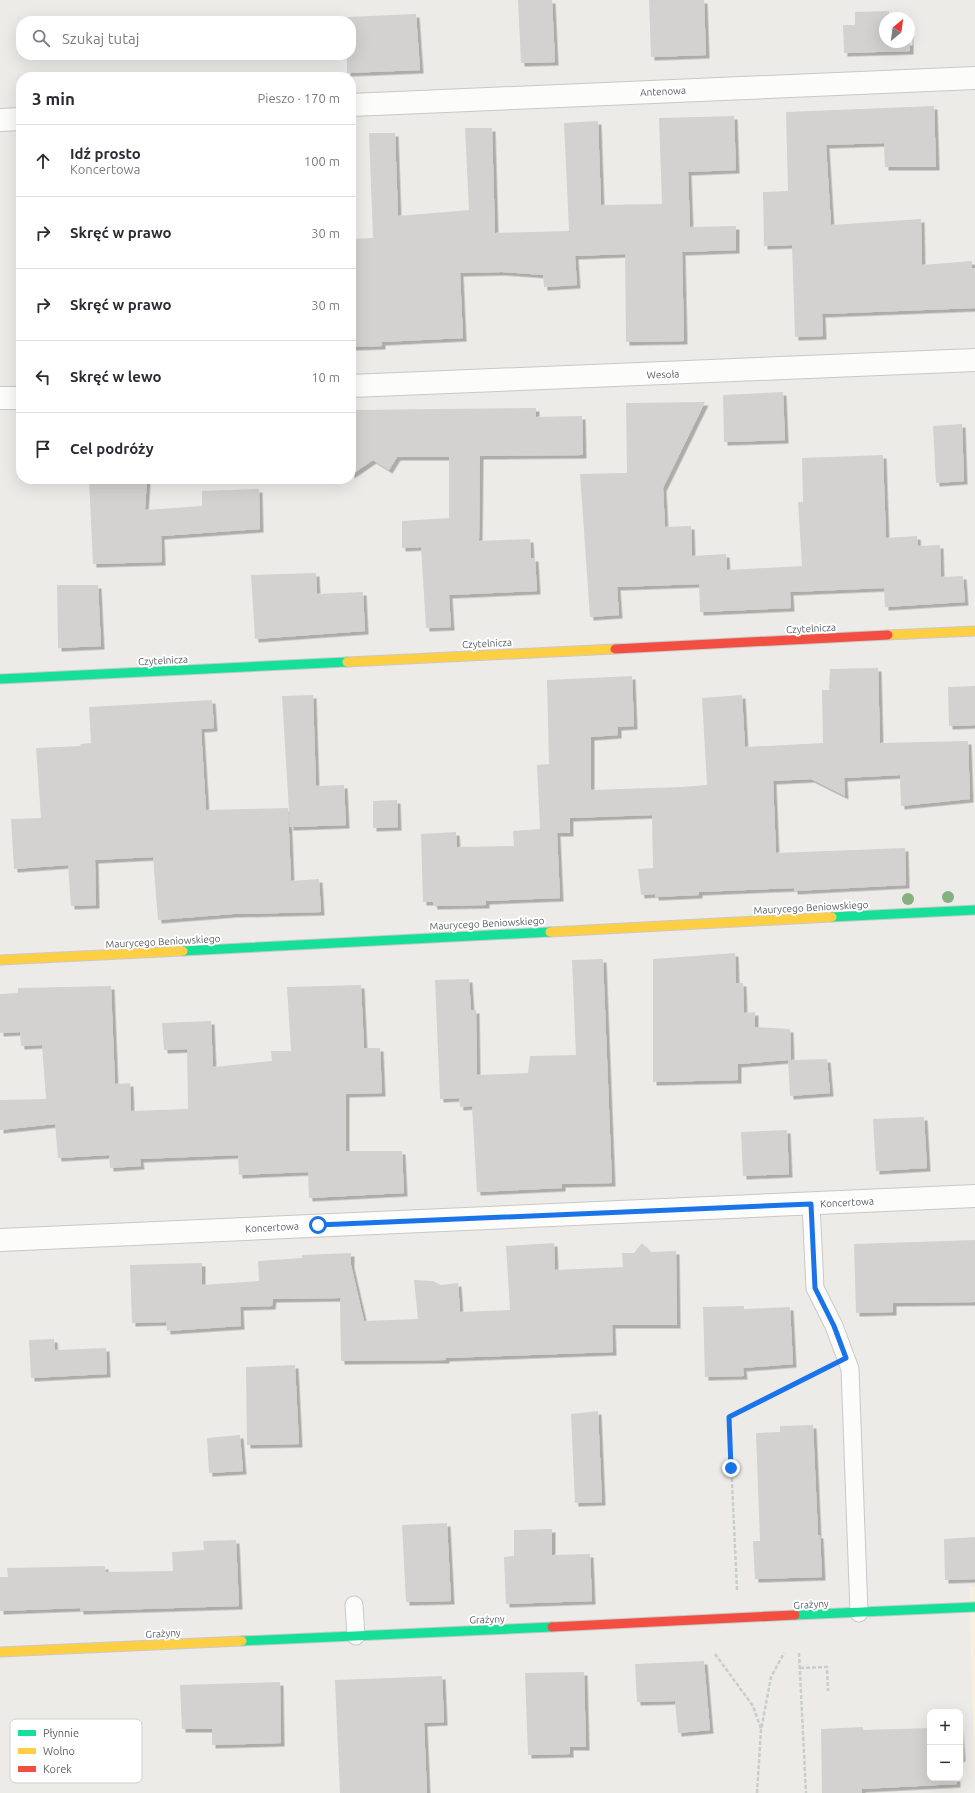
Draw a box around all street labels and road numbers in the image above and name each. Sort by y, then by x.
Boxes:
street label: Antenowa [640,85,686,98]
street label: Wesoła [647,368,680,381]
street label: Czytelnicza [786,622,836,635]
street label: Czytelnicza [462,637,512,650]
street label: Czytelnicza [138,654,188,667]
street label: Maurycego Beniowskiego [753,899,869,916]
street label: Maurycego Beniowskiego [429,915,545,932]
street label: Maurycego Beniowskiego [105,933,221,950]
street label: Koncertowa [820,1196,874,1209]
street label: Koncertowa [245,1221,299,1234]
street label: Grażyny [793,1598,829,1611]
street label: Grażyny [469,1613,505,1626]
street label: Grażyny [145,1627,181,1640]

